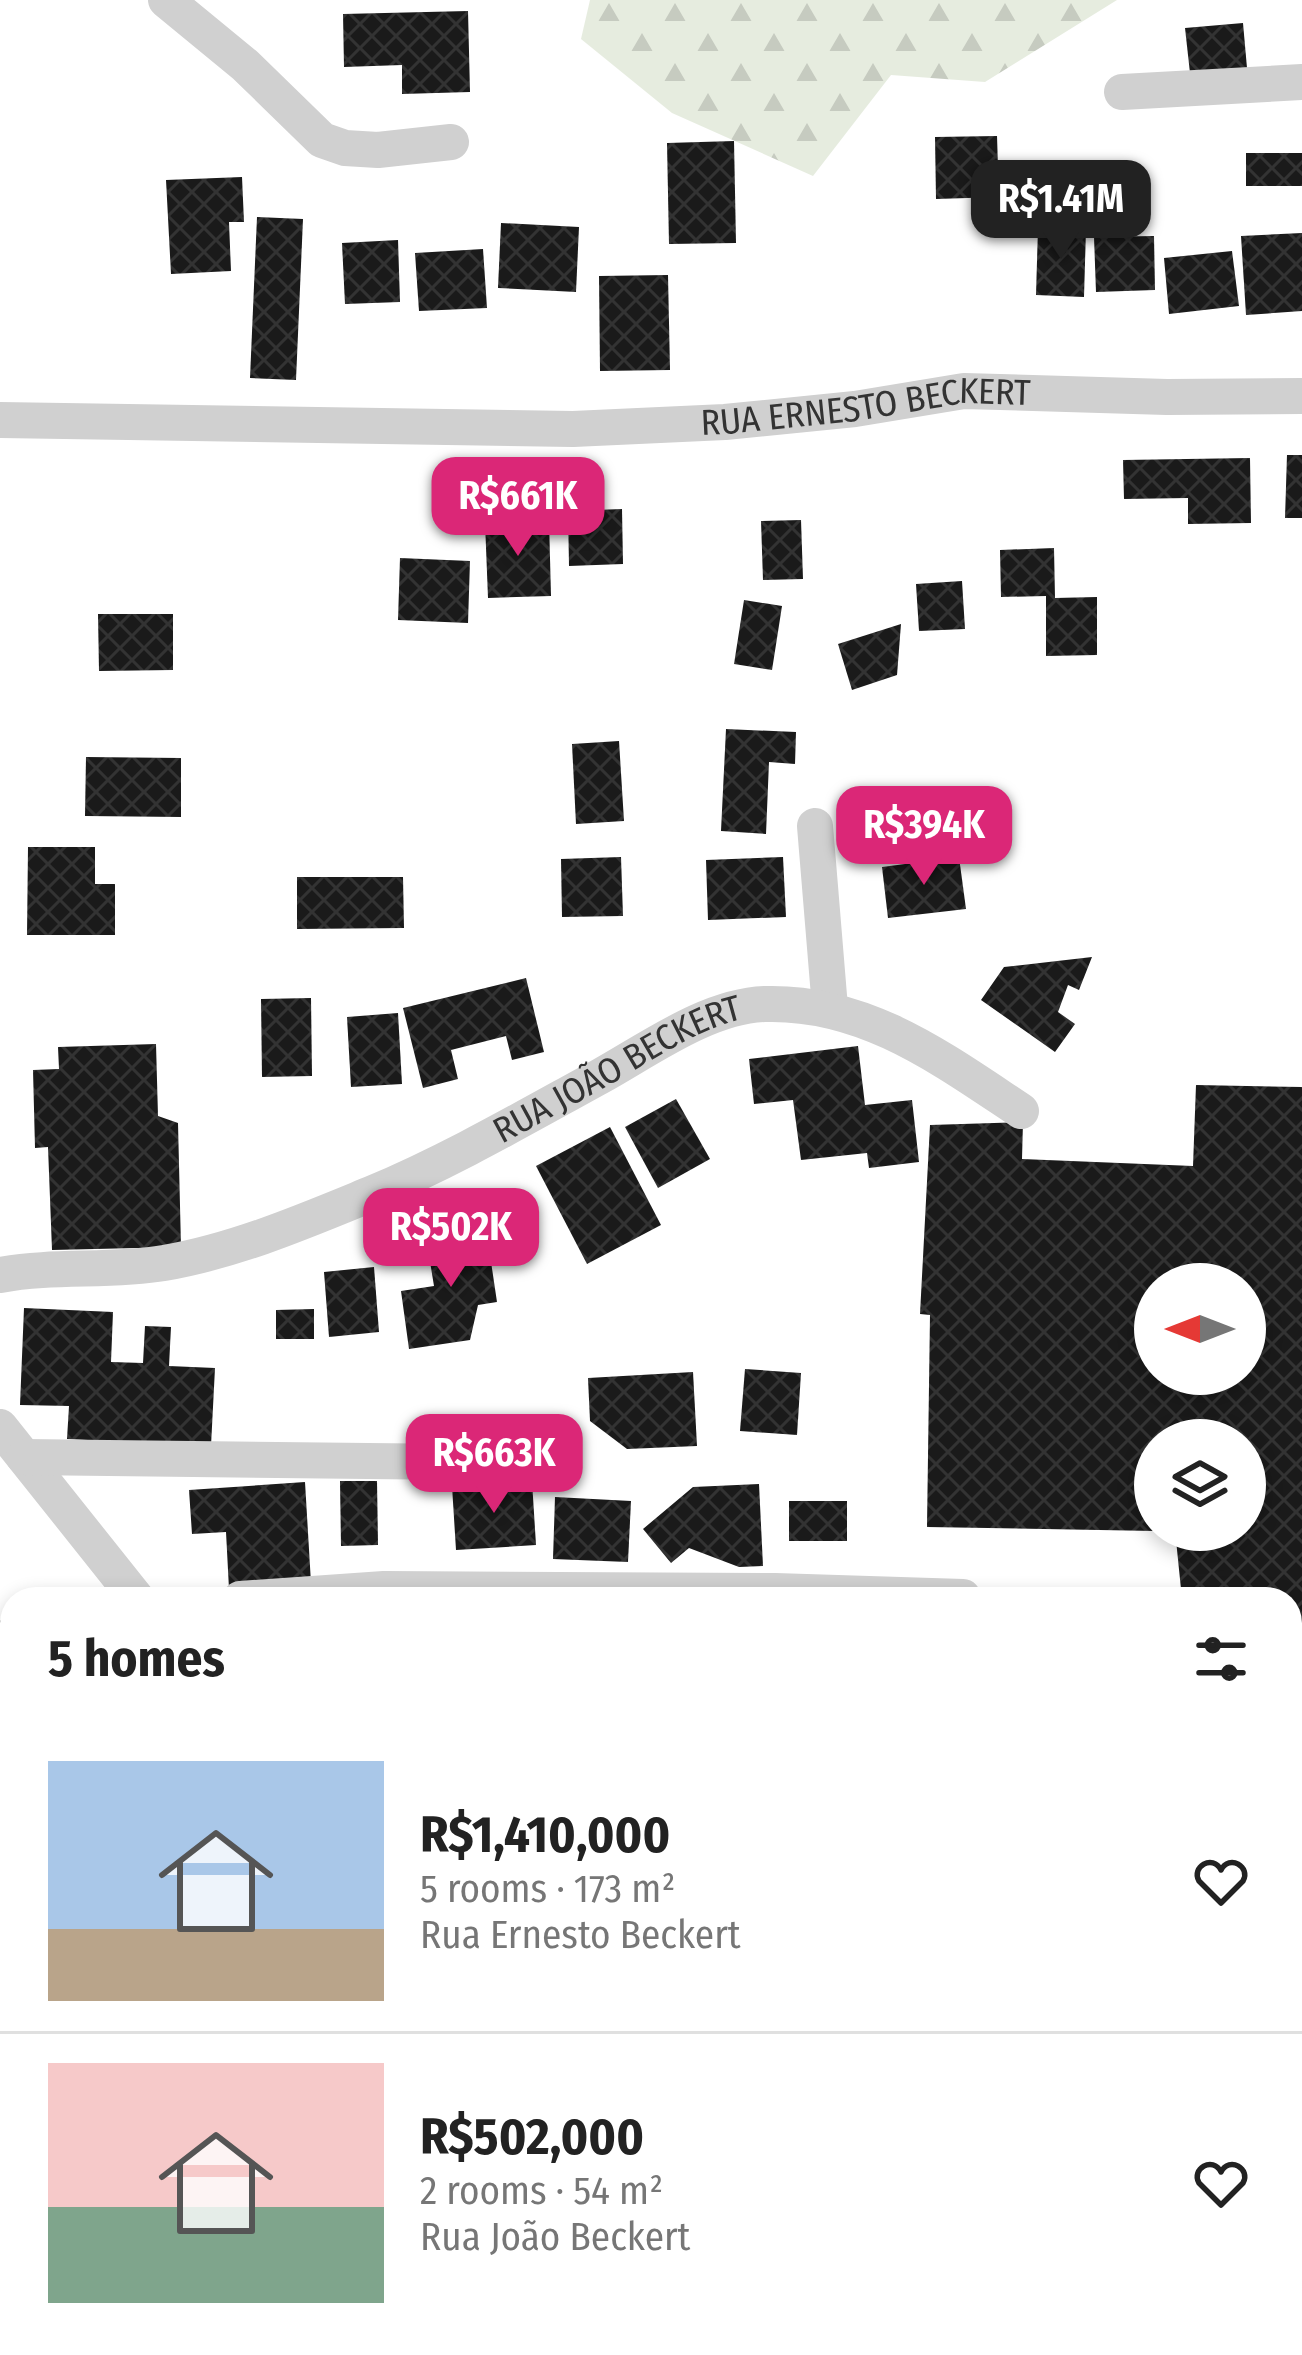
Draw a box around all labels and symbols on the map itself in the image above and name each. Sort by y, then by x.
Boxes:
pin: R$1.41M [950,160,1172,262]
street label: RUA ERNESTO BECKERT [700,369,1032,445]
pin: R$661K [420,457,616,559]
pin: R$394K [826,786,1022,888]
street label: RUA JOÃO BECKERT [486,986,746,1153]
pin: R$502K [353,1188,549,1290]
north arrow [1134,1263,1266,1395]
pin: R$663K [396,1414,592,1516]

